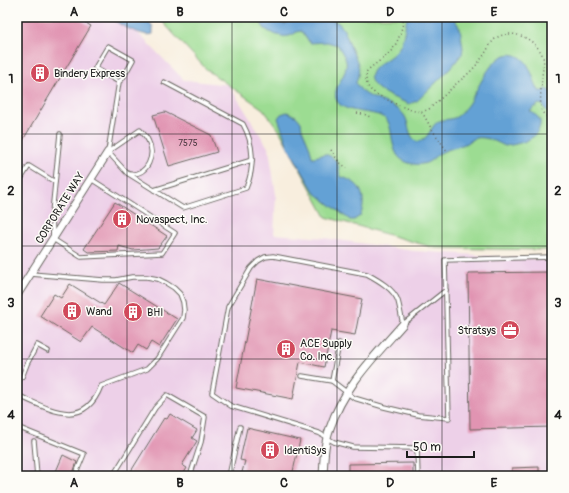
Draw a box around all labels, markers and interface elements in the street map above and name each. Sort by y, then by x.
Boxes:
text: A [70,4,79,20]
text: B [176,4,184,20]
text: C [280,4,288,20]
text: D [386,4,394,20]
text: E [491,4,498,20]
building icon: Bindery Express [29,62,51,84]
place label: Bindery Express [54,67,125,80]
text: 1 [8,71,14,87]
text: 1 [555,71,561,87]
house number: 7575 [178,138,198,149]
street label: CORPORATE WAY [33,169,88,246]
text: 2 [7,183,15,199]
text: 2 [554,183,562,199]
building icon: Novaspect, Inc. [111,208,133,230]
place label: Novaspect, Inc. [136,213,207,226]
text: 3 [7,295,15,311]
text: 3 [554,295,562,311]
building icon: Wand [61,300,83,322]
building icon: BHI [122,301,144,323]
place label: Wand [86,305,112,318]
place label: BHI [147,306,163,319]
office icon: Stratsys [499,319,521,341]
place label: Stratsys [457,324,496,337]
place label: ACE Supply Co. Inc. [300,337,352,363]
building icon: ACE Supply Co. Inc. [275,338,297,360]
text: 4 [7,407,15,423]
text: 4 [554,407,562,423]
scale bar [407,433,474,459]
building icon: IdentiSys [259,439,281,461]
text: 50 m [413,440,441,455]
place label: IdentiSys [284,444,326,457]
text: A [70,475,79,491]
text: B [176,475,184,491]
text: C [280,475,288,491]
text: D [386,475,394,491]
text: E [491,475,498,491]

